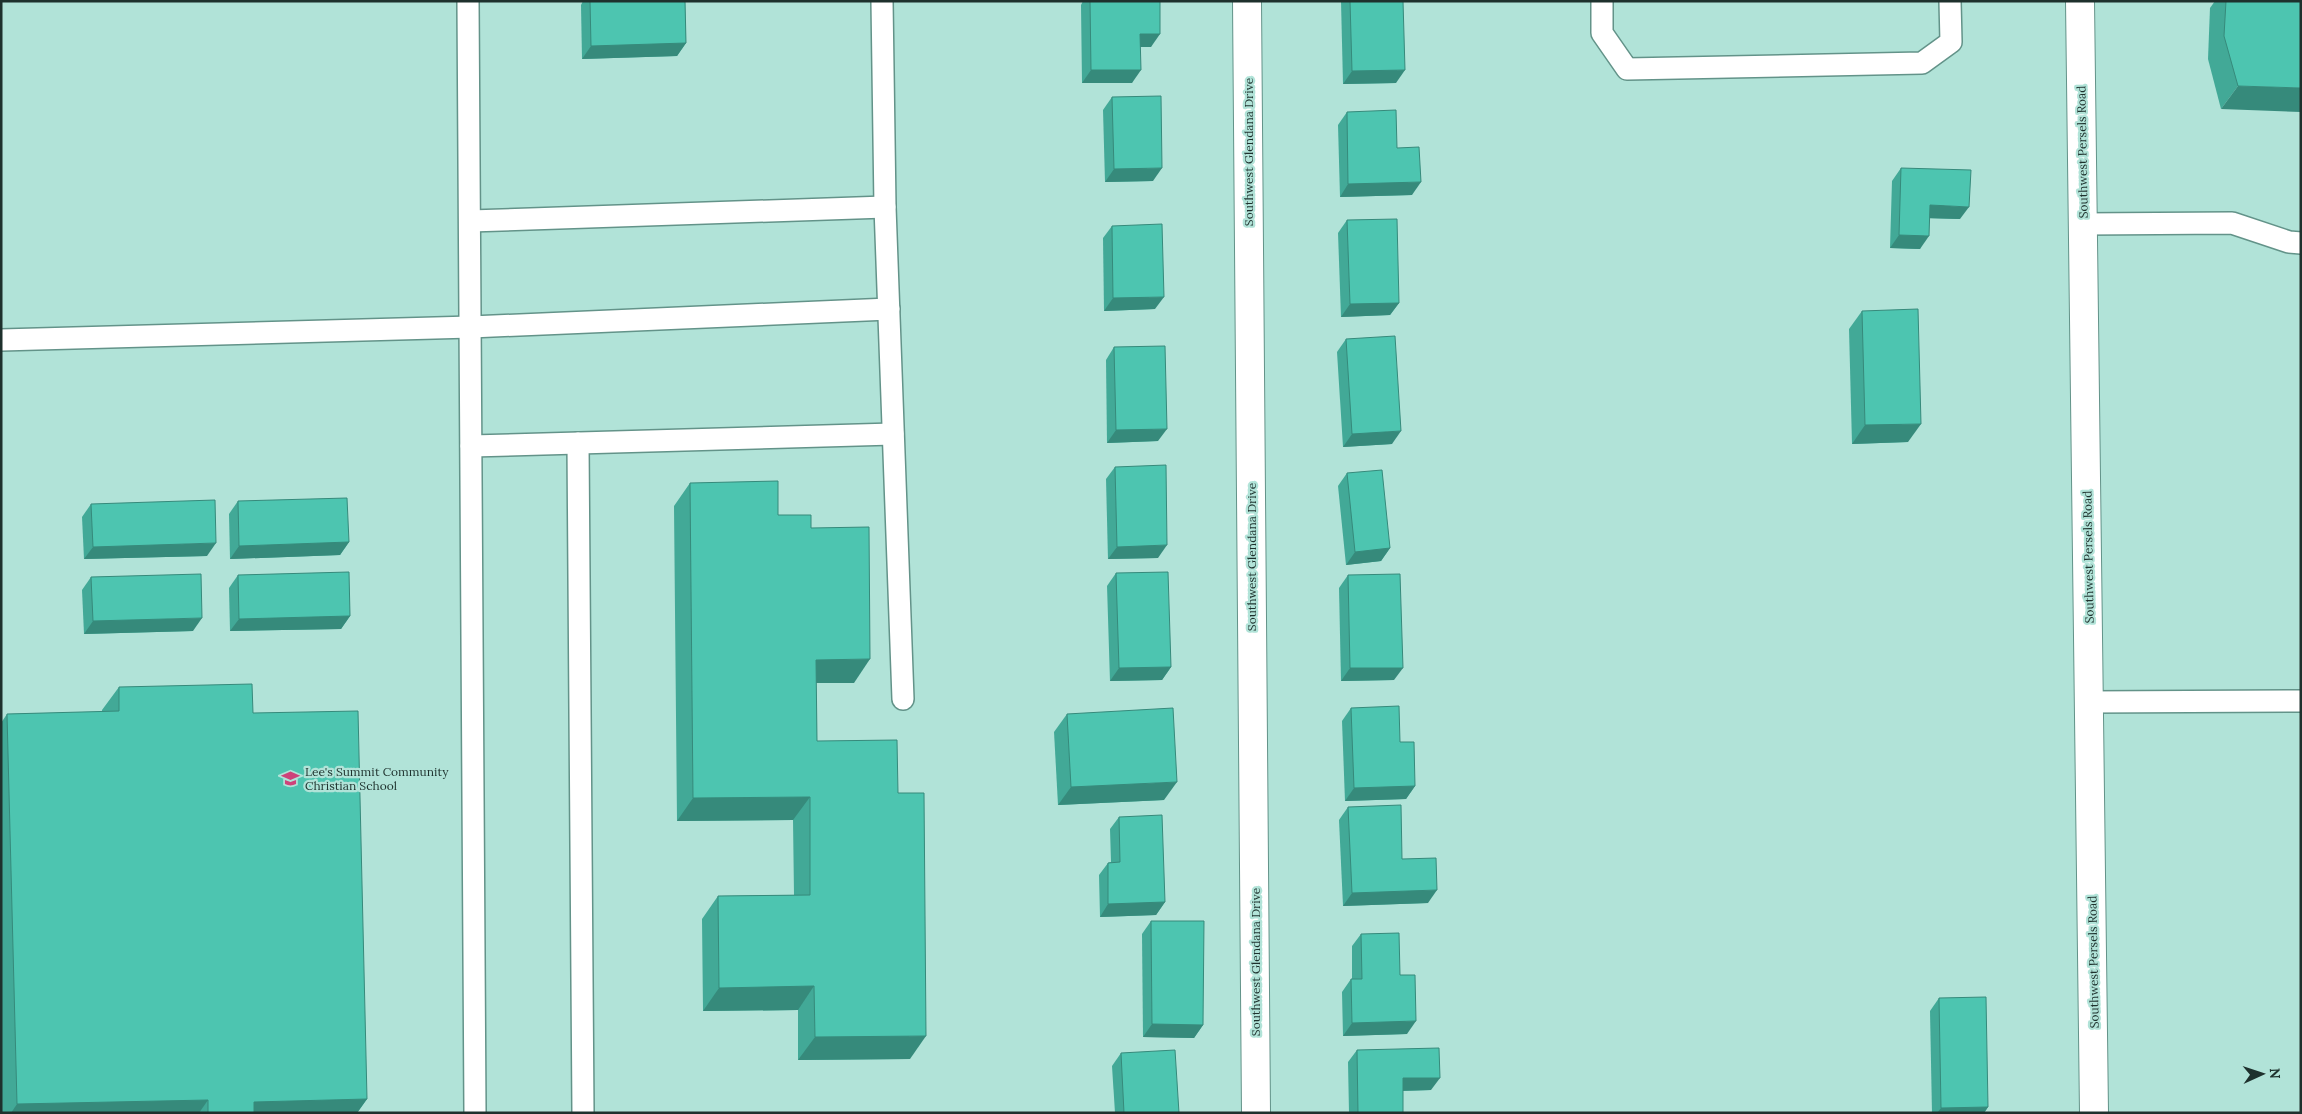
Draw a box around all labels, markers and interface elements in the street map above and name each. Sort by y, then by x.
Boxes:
street label: Southwest Glendana Drive [1241,77,1256,226]
street label: Southwest Persels Road [2073,85,2091,219]
street label: Southwest Glendana Drive [1244,482,1259,631]
street label: Southwest Persels Road [2079,490,2097,624]
place label: Lee's Summit Community Christian School [305,764,449,793]
school or university icon: Lee's Summit Community Christian School [281,768,301,788]
street label: Southwest Glendana Drive [1248,887,1263,1036]
street label: Southwest Persels Road [2084,895,2102,1029]
north arrow [2237,1049,2287,1099]
text: N [2266,1067,2284,1079]

